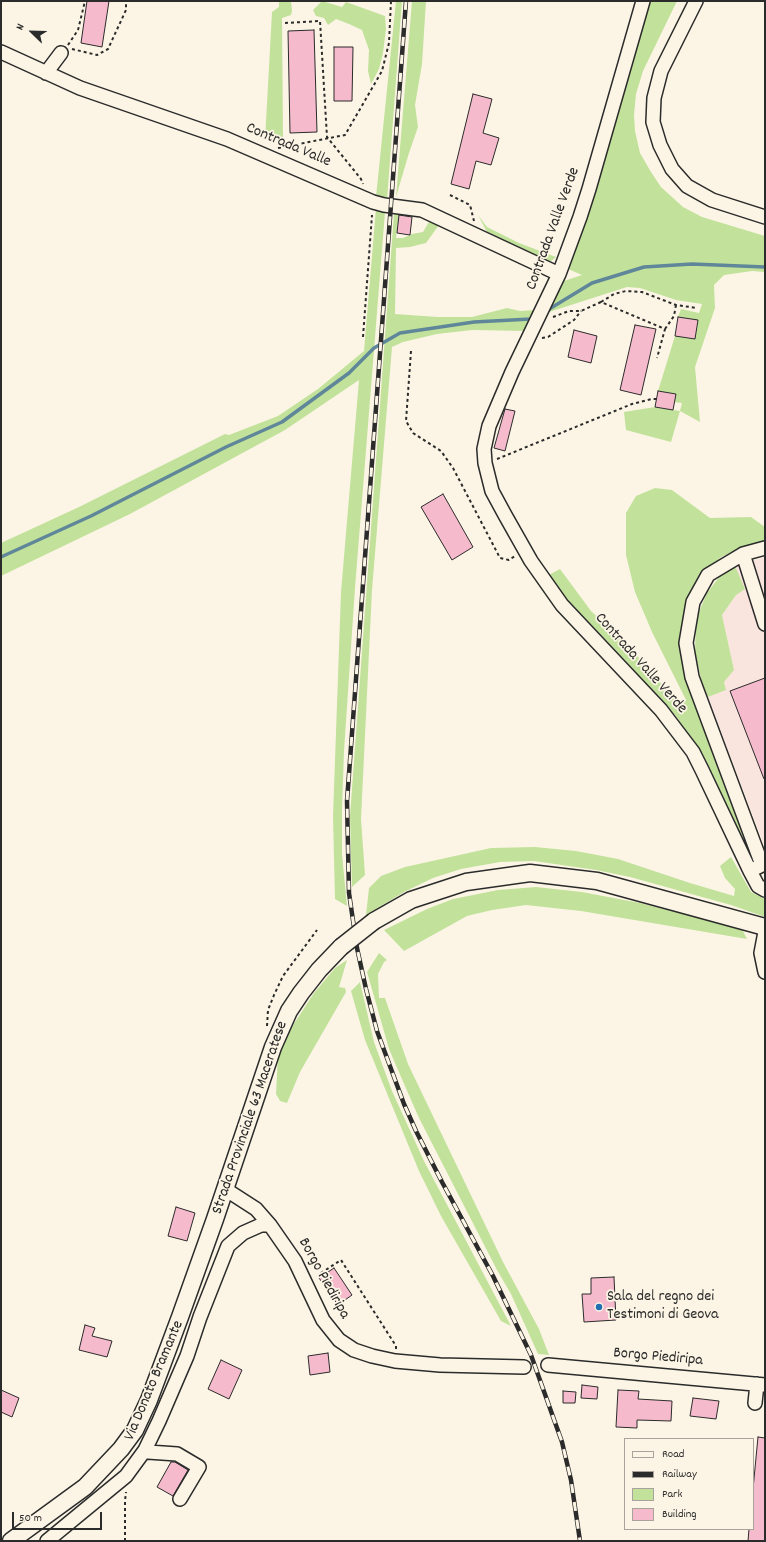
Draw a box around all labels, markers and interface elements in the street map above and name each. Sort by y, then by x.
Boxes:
north arrow [12,12,52,52]
text: N [13,22,29,33]
street label: Contrada Valle [243,120,333,172]
street label: Contrada Valle Verde [523,165,585,293]
street label: Contrada Valle Verde [590,610,690,718]
street label: Strada Provinciale 63 Maceratese [209,1019,293,1217]
street label: Borgo Piediripa [293,1235,353,1323]
place label: Sala del regno dei Testimoni di Geova [607,1288,719,1326]
marker: Sala del regno dei Testimoni di Geova [594,1302,604,1312]
street label: Via Donato Bramante [121,1318,189,1444]
street label: Borgo Piediripa [612,1345,704,1371]
legend [624,1438,754,1530]
text: Road [662,1446,684,1463]
text: Railway [662,1466,697,1483]
text: Park [662,1486,682,1503]
scale bar [14,1504,104,1530]
text: Building [662,1506,697,1523]
text: 50 m [19,1510,42,1527]

